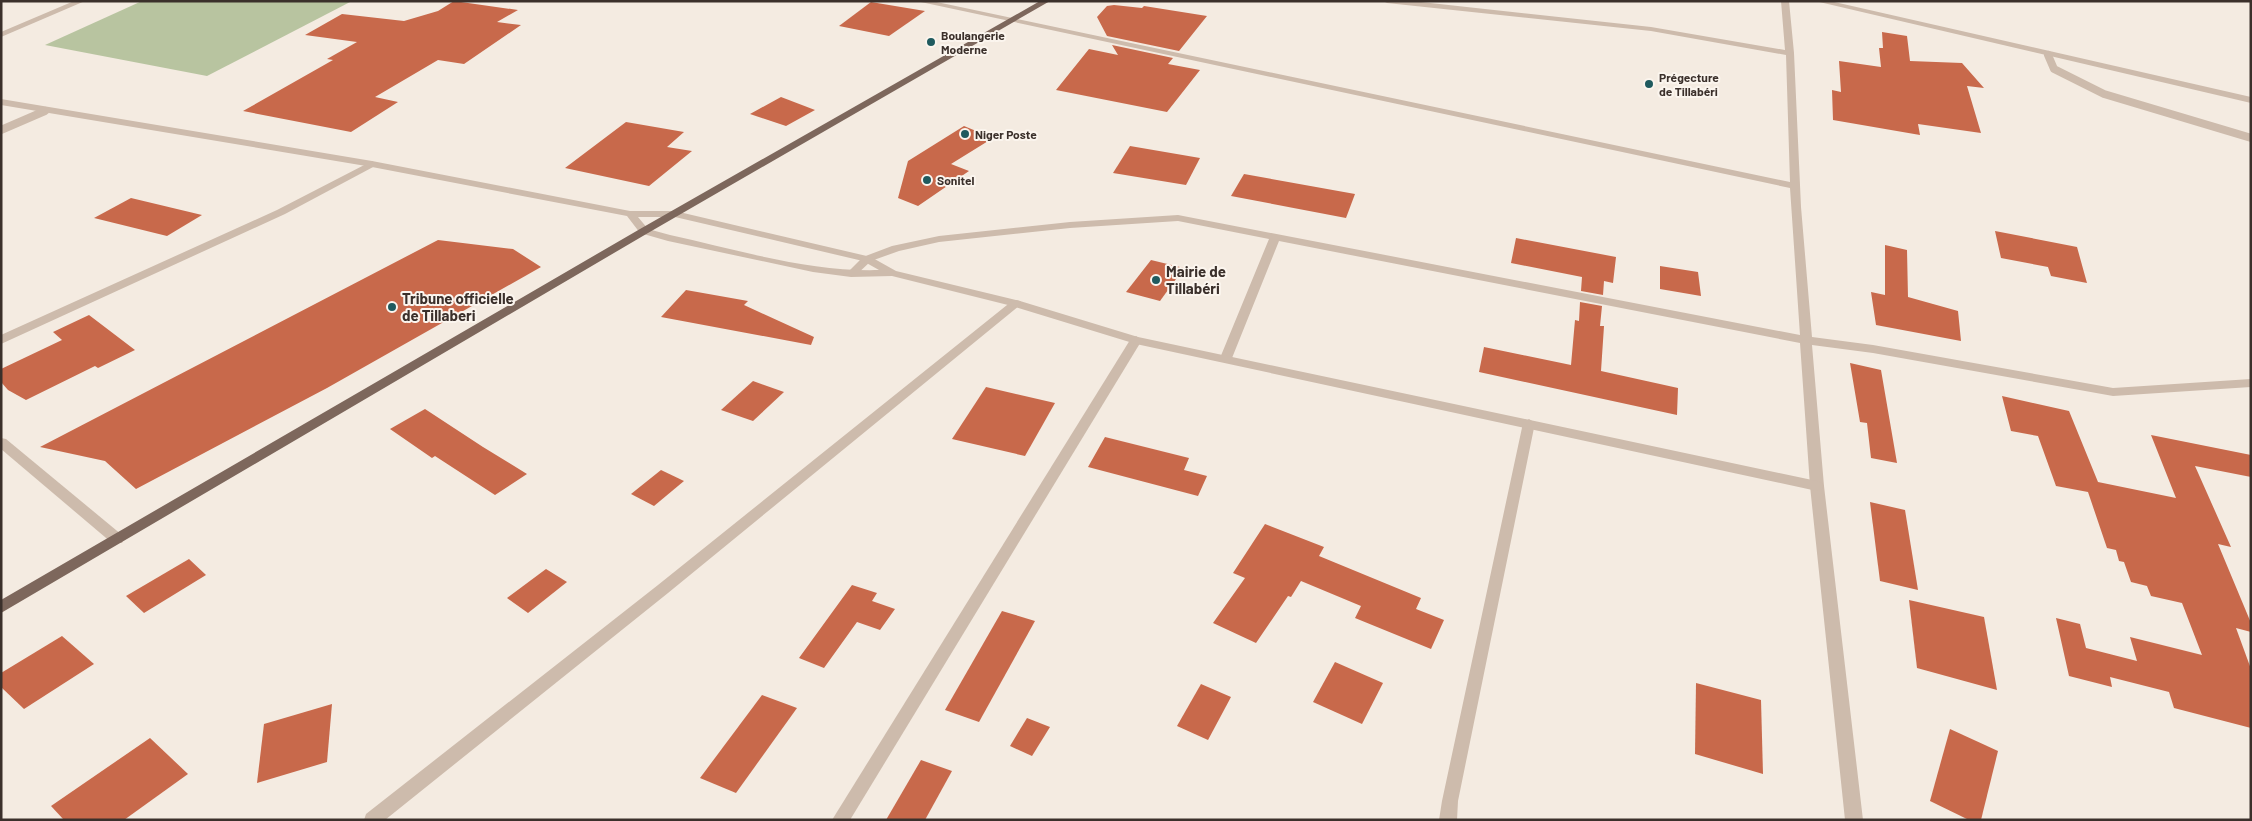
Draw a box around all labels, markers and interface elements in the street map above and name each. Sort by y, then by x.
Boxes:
place label: Boulangerie Moderne [941,28,1005,56]
marker: Boulangerie Moderne [925,36,937,48]
place label: Prégecture de Tillabéri [1659,70,1719,98]
marker: Prégecture de Tillabéri [1643,78,1655,90]
place label: Niger Poste [975,127,1037,141]
marker: Niger Poste [959,128,971,140]
place label: Sonitel [937,173,974,187]
marker: Sonitel [921,174,933,186]
place label: Mairie de Tillabéri [1166,262,1226,297]
marker: Mairie de Tillabéri [1150,274,1162,286]
place label: Tribune officielle de Tillaberi [402,289,514,324]
marker: Tribune officielle de Tillaberi [386,301,398,313]

